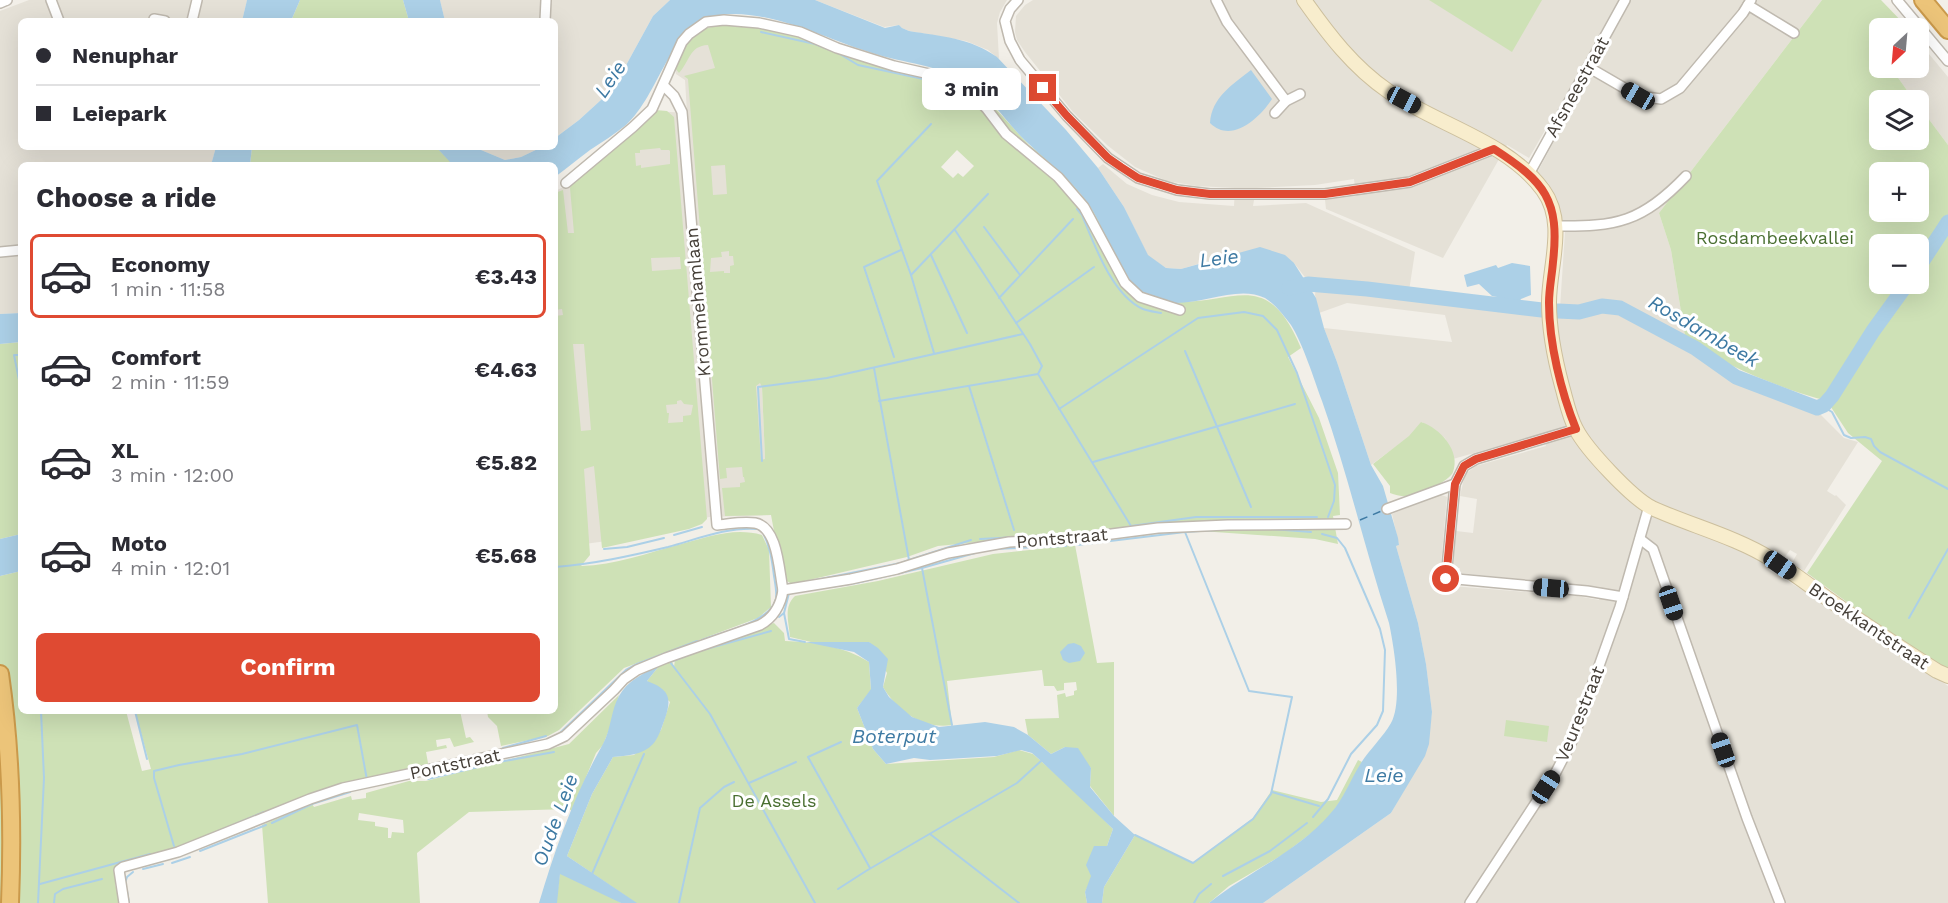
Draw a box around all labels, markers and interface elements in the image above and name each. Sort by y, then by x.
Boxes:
north arrow [1869,18,1929,78]
map controls [1869,18,1929,294]
street label: Afsneestraat [1540,32,1613,141]
text: Nenuphar [72,43,178,68]
water label: Leie [589,56,631,102]
callout: 3 min [923,67,1022,109]
route end [1029,74,1056,101]
text: 3 min [944,77,999,101]
car [1618,79,1658,113]
car [1384,84,1424,116]
button: layers [1869,90,1929,150]
text: Leiepark [72,101,167,126]
button: + [1869,162,1929,222]
text: Choose a ride [36,182,216,214]
street label: Krommehamlaan [681,226,714,378]
park label: Rosdambeekvallei [1696,227,1854,248]
button: − [1869,234,1929,294]
water label: Leie [1198,244,1240,272]
icon: car [39,249,93,303]
text: Economy [111,252,210,277]
text: €3.43 [475,264,537,289]
text: 1 min · 11:58 [111,277,226,301]
water label: Rosdambeek [1644,290,1764,373]
icon: car [39,342,93,396]
text: Comfort [111,345,201,370]
text: €4.63 [475,357,537,382]
text: 2 min · 11:59 [111,370,230,394]
icon: car [39,435,93,489]
text: XL [111,438,139,463]
text: €5.82 [475,450,537,475]
text: 3 min · 12:00 [111,463,234,487]
street label: Pontstraat [1015,523,1109,552]
icon: car [39,528,93,582]
text: Moto [111,531,167,556]
text: €5.68 [475,543,537,568]
car [1760,547,1800,583]
text: 4 min · 12:01 [111,556,230,580]
route start [1432,565,1459,592]
car [1532,577,1570,599]
street label: Broekkantstraat [1805,578,1934,674]
car [1657,583,1685,623]
button: Confirm [36,633,540,702]
street label: Veurestraat [1551,662,1608,765]
water label: Boterput [852,724,937,748]
car [1709,730,1737,770]
street label: Pontstraat [408,744,502,783]
water label: Leie [1364,763,1404,787]
car [1529,767,1563,807]
water label: Oude Leie [527,770,583,870]
park label: De Assels [732,790,816,811]

